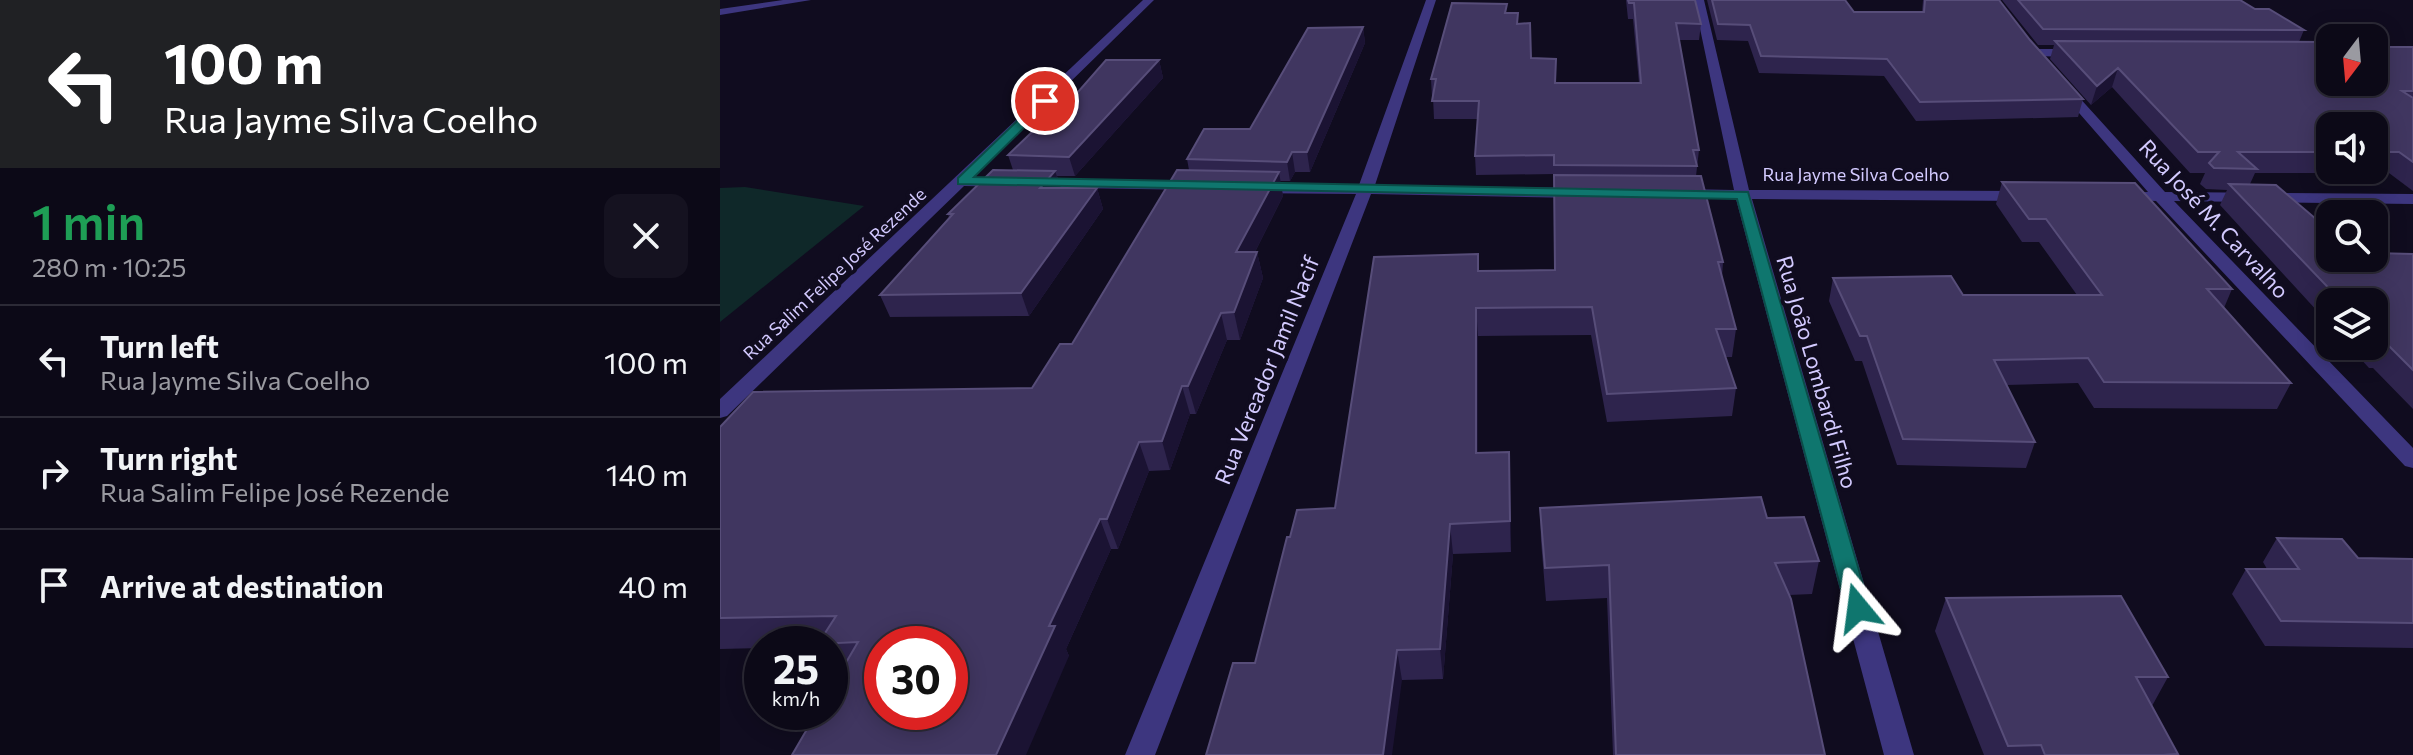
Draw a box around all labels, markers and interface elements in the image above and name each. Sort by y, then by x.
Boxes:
north arrow [2316,24,2388,96]
map controls [2316,24,2388,360]
text: 100 m [164,27,323,96]
icon: left [32,32,136,136]
pin [1011,67,1079,135]
icon: arrive [1023,79,1067,123]
text: Rua Jayme Silva Coelho [164,96,538,140]
button: sound [2316,112,2388,184]
street label: Rua José M. Carvalho [2134,134,2295,304]
street label: Rua Jayme Silva Coelho [1762,163,1950,185]
street label: Rua Salim Felipe José Rezende [738,183,930,364]
text: 1 min [32,191,145,250]
button: close [604,194,688,278]
button: search [2316,200,2388,272]
text: 280 m · 10:25 [32,251,186,282]
street label: Rua Vereador Jamil Nacif [1208,251,1325,488]
street label: Rua João Lombardi Filho [1771,252,1864,491]
button: layers [2316,288,2388,360]
text: Turn left [100,327,219,364]
icon: left [32,339,76,383]
text: 100 m [604,343,688,380]
text: Rua Jayme Silva Coelho [100,364,370,395]
text: Turn right [100,439,237,476]
icon: right [32,451,76,495]
text: 140 m [606,455,688,492]
text: Rua Salim Felipe José Rezende [100,476,449,507]
icon: arrive [32,563,76,607]
position arrow [1816,566,1900,650]
text: Arrive at destination [100,567,384,604]
text: 40 m [619,567,688,604]
speed limit sign: 30 [864,626,968,730]
text: 25 [773,643,819,692]
text: km/h [772,686,820,710]

